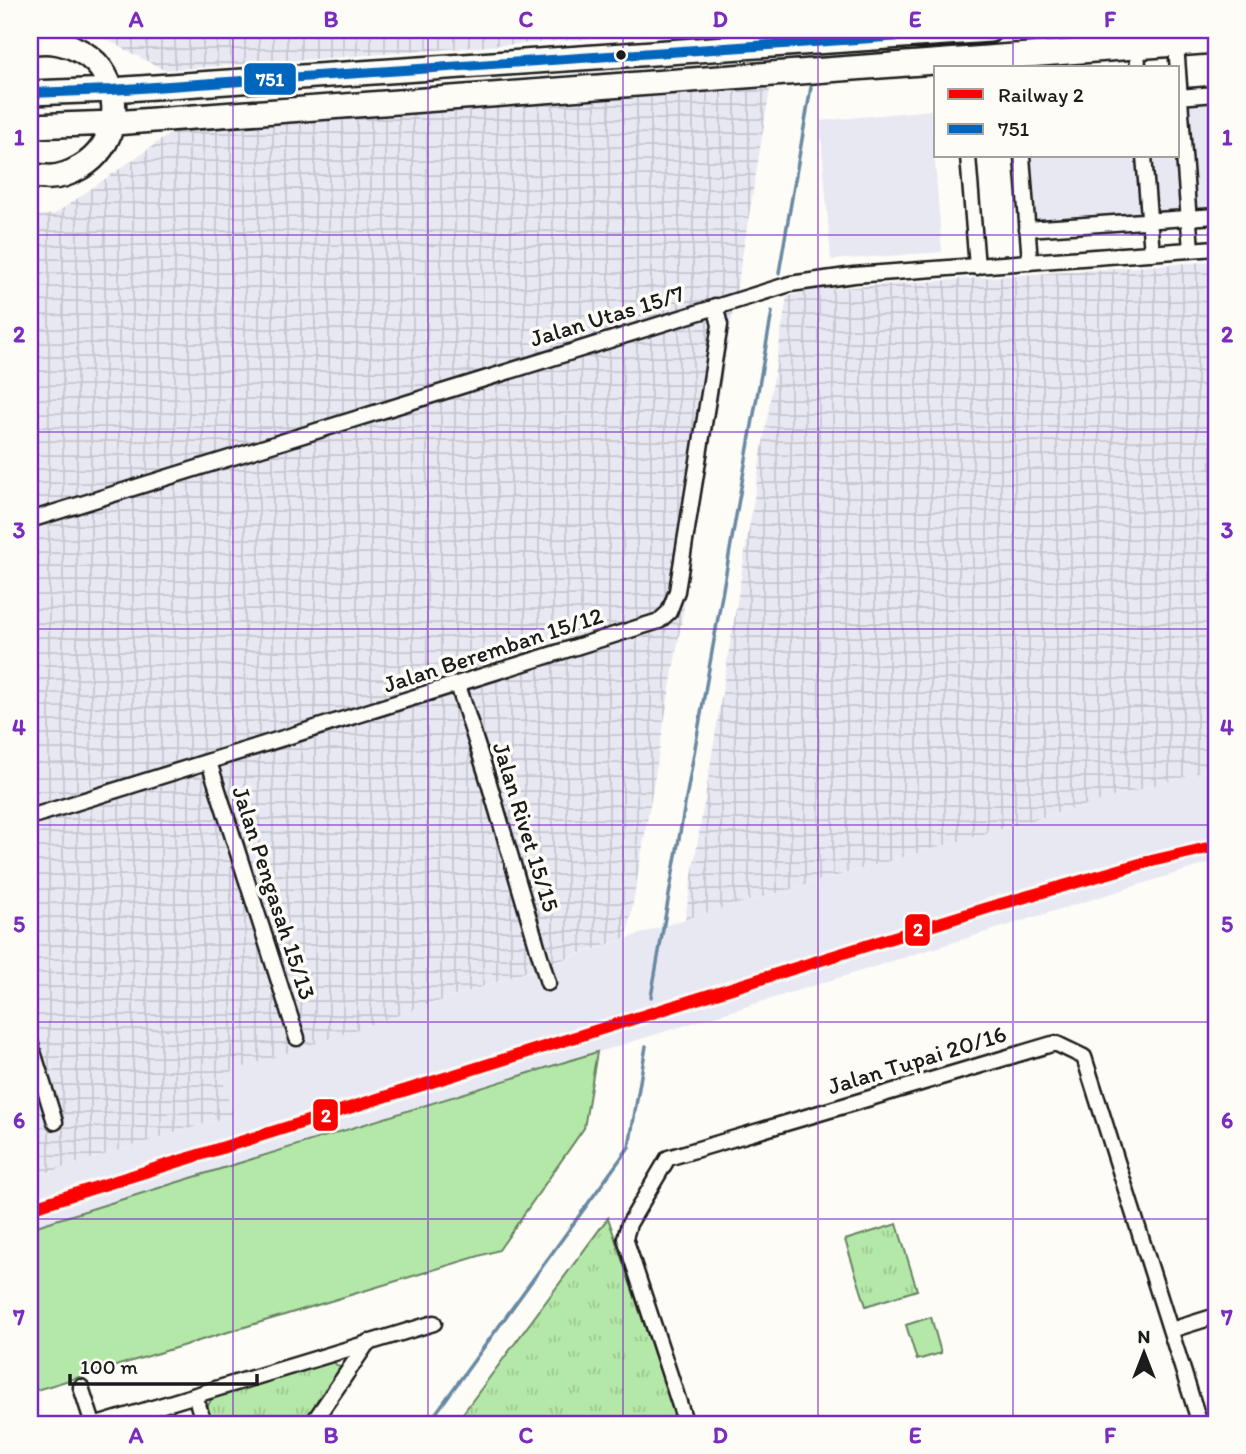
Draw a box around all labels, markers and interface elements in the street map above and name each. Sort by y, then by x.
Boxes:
text: A [128,5,144,33]
text: B [324,5,339,33]
text: C [519,5,534,33]
text: D [712,5,728,33]
text: E [909,5,922,33]
text: F [1104,5,1117,33]
unlabelled marker [614,48,628,62]
line badge: 751 [243,62,297,96]
legend [934,66,1180,158]
text: 751 [255,68,284,91]
text: Railway 2 [998,82,1084,107]
text: 751 [998,116,1029,141]
text: 1 [14,123,25,151]
text: 1 [1222,123,1233,151]
street label: Jalan Utas 15/7 [526,278,688,353]
text: 2 [13,320,26,348]
text: 2 [1221,320,1234,348]
text: 3 [13,516,26,544]
text: 3 [1221,516,1234,544]
street label: Jalan Beremban 15/12 [379,600,607,699]
text: 4 [12,713,26,741]
text: 4 [1220,713,1234,741]
street label: Jalan Rivet 15/15 [487,738,566,915]
street label: Jalan Pengasah 15/13 [226,782,323,1003]
text: 5 [13,910,25,938]
text: 5 [1221,910,1233,938]
line badge: 2 [904,913,931,947]
text: 2 [913,918,923,941]
street label: Jalan Tupai 20/16 [824,1019,1010,1100]
line badge: 2 [312,1098,339,1132]
text: 2 [321,1104,331,1127]
text: 6 [13,1106,25,1134]
text: 6 [1221,1106,1233,1134]
text: 7 [12,1303,25,1331]
text: 7 [1220,1303,1233,1331]
north arrow [1110,1318,1180,1388]
text: N [1138,1325,1150,1348]
scale bar [70,1342,257,1386]
text: 100 m [80,1354,138,1379]
text: A [128,1421,144,1449]
text: B [324,1421,339,1449]
text: C [519,1421,534,1449]
text: D [712,1421,728,1449]
text: E [909,1421,922,1449]
text: F [1104,1421,1117,1449]

